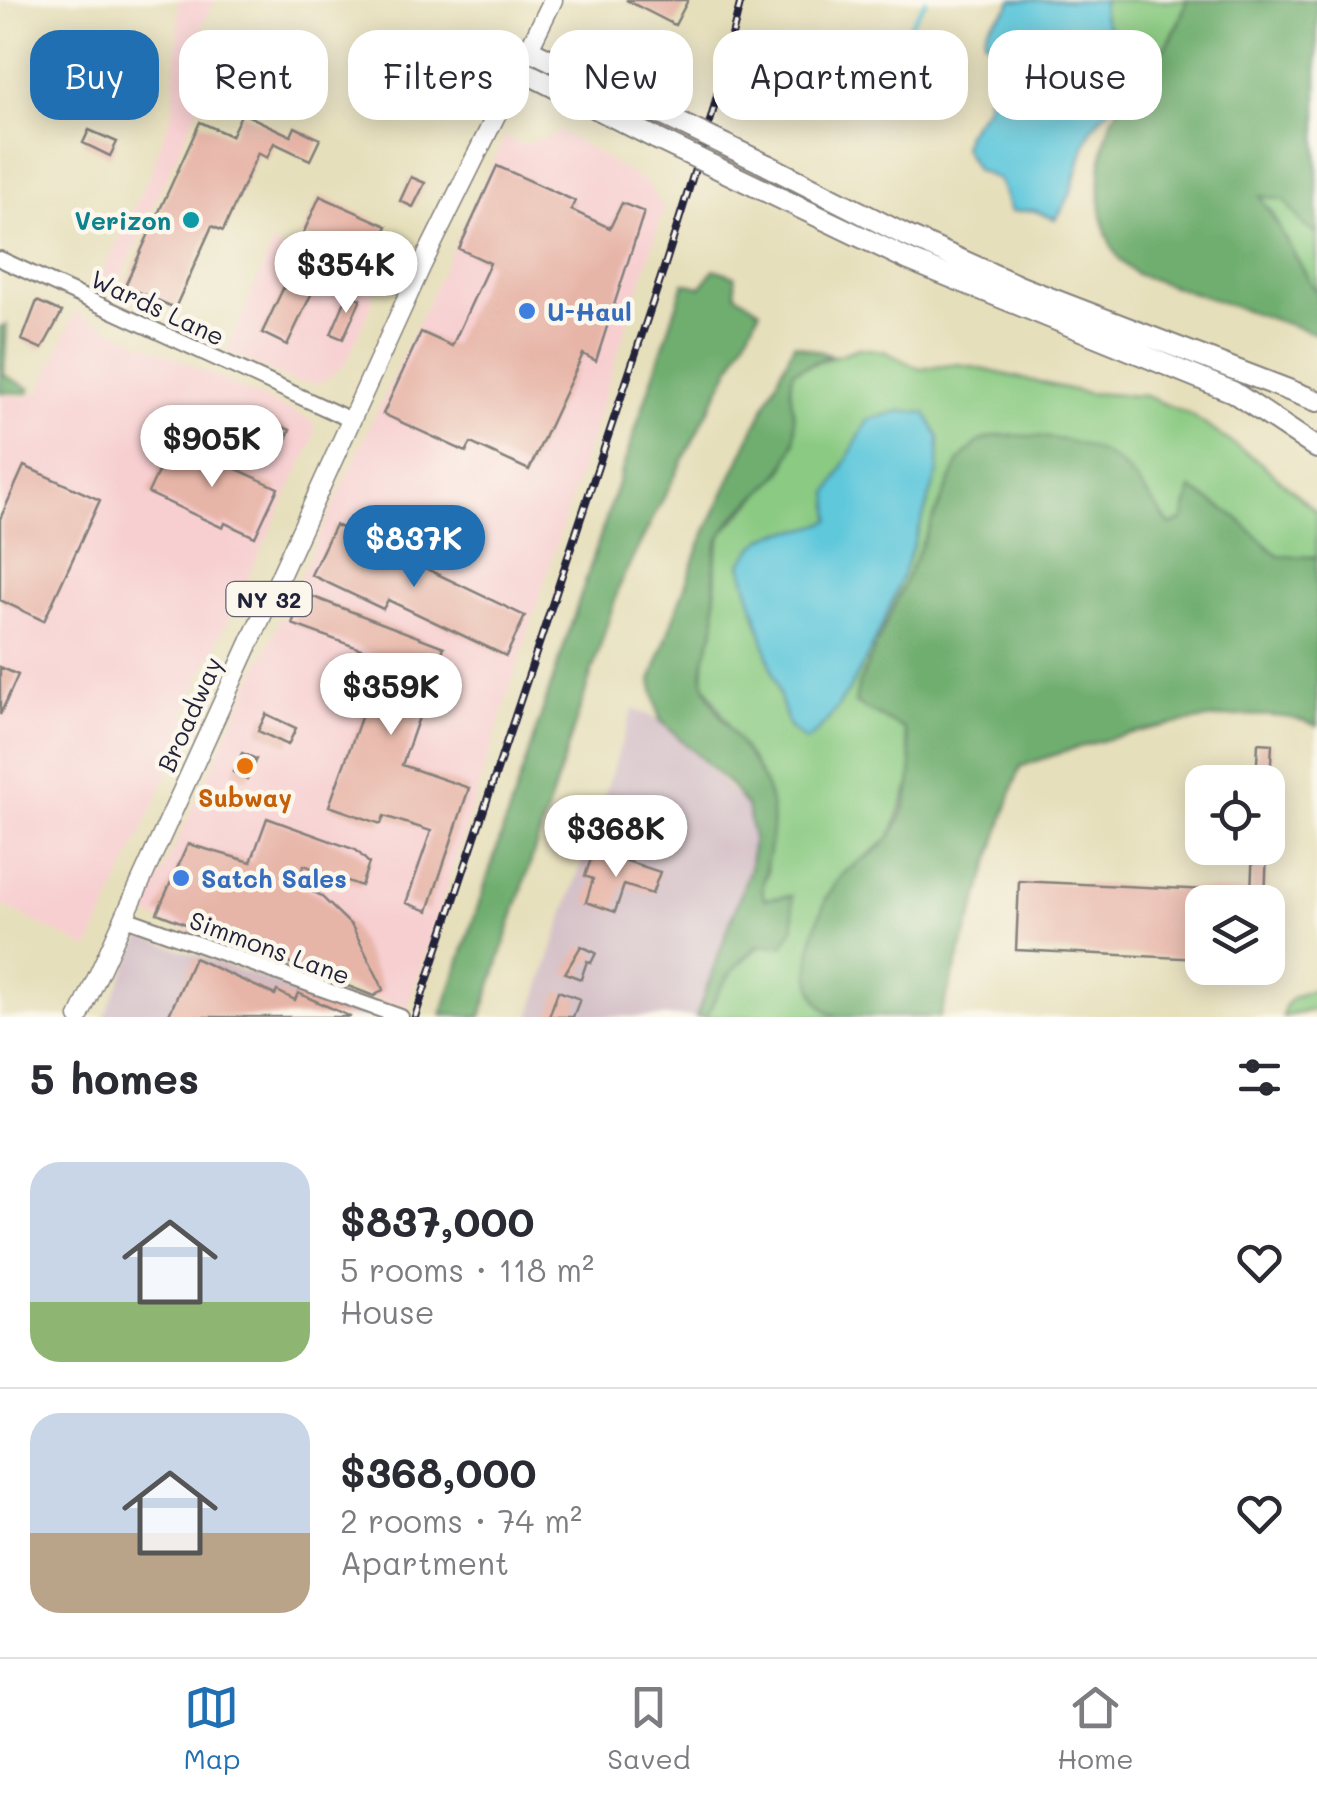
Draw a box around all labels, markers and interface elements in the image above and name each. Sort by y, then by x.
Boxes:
chip: Buy [30,30,159,120]
chip: Rent [179,30,328,120]
chip: Filters [348,30,529,120]
chip: New [549,30,693,120]
chip: Apartment [713,30,968,120]
chip: House [988,30,1162,120]
place label: Verizon [74,204,171,236]
marker: Verizon [180,209,202,231]
pin: $354K [276,231,416,316]
text: $354K [296,242,396,284]
street label: Wards Lane [86,262,230,352]
place label: U-Haul [547,295,632,327]
marker: U-Haul [516,300,538,322]
pin: $905K [142,405,282,490]
text: $905K [162,416,262,458]
pin: $837K [344,505,484,590]
text: $837K [365,516,463,558]
road number: NY 32 [226,582,312,616]
street label: Broadway [149,652,229,777]
pin: $359K [321,653,461,738]
text: $359K [342,664,440,706]
marker: Subway [234,755,256,777]
map controls [1185,765,1285,985]
button: locate [1185,765,1285,865]
place label: Subway [198,781,292,814]
pin: $368K [546,795,686,880]
text: $368K [566,806,666,848]
place label: Satch Sales [201,862,347,894]
marker: Satch Sales [170,867,192,889]
button: layers [1185,885,1285,985]
street label: Simmons Lane [185,903,355,991]
text: 5 homes [30,1050,199,1105]
icon: filters [1232,1050,1287,1105]
text: $837,000 [340,1193,535,1248]
icon: home [110,1202,230,1322]
icon: heart [1232,1235,1287,1290]
text: 5 rooms · 118 m² [340,1248,594,1290]
text: House [340,1290,435,1332]
text: $368,000 [340,1444,537,1499]
icon: home [110,1453,230,1573]
icon: heart [1232,1486,1287,1541]
text: 2 rooms · 74 m² [340,1499,582,1541]
text: Apartment [340,1541,509,1583]
tab: Map [183,1680,240,1776]
tab: Saved [607,1680,690,1776]
tab: Home [1057,1680,1134,1776]

